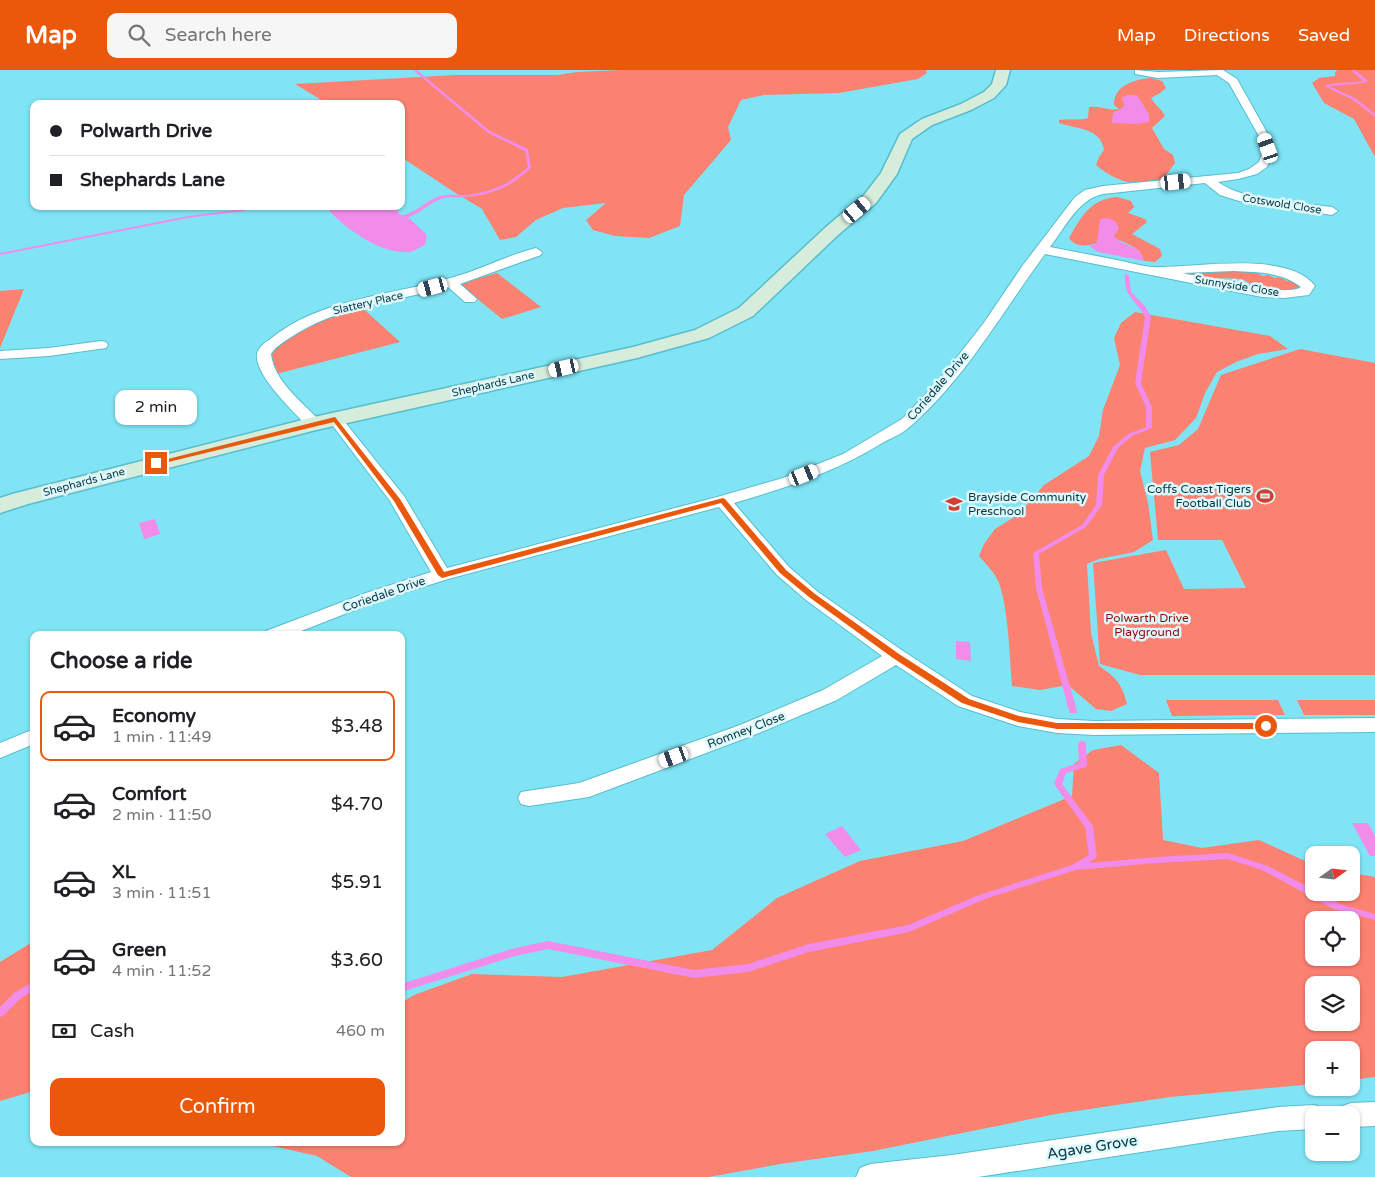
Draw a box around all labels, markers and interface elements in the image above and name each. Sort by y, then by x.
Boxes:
search box [107,13,457,58]
text: Map [25,21,77,50]
icon: search [125,21,153,49]
text: Search here [165,24,272,46]
text: Map [1117,24,1156,46]
text: Directions [1184,24,1270,46]
text: Saved [1298,24,1350,46]
text: Polwarth Drive [80,120,212,142]
car [1256,131,1279,165]
text: Shephards Lane [80,169,225,191]
car [1160,173,1191,191]
street label: Cotswold Close [1241,191,1323,217]
car [840,195,873,225]
street label: Sunnyside Close [1194,273,1280,299]
car [416,276,449,298]
street label: Slattery Place [332,289,404,317]
street label: Coriedale Drive [904,349,972,423]
car [547,357,580,379]
street label: Shephards Lane [451,368,535,400]
callout: 2 min [115,390,197,426]
text: 2 min [135,397,177,417]
route end [145,452,167,474]
car [787,462,820,488]
street label: Shephards Lane [42,465,126,499]
place label: Coffs Coast Tigers Football Club [1147,482,1251,510]
sports icon: Coffs Coast Tigers Football Club [1255,486,1275,506]
place label: Brayside Community Preschool [968,490,1087,518]
school or university icon: Brayside Community Preschool [944,494,964,514]
street label: Coriedale Drive [341,573,427,615]
park label: Polwarth Drive Playground [1105,611,1189,639]
text: Choose a ride [50,648,193,674]
icon: car [52,704,97,749]
text: Economy [112,705,196,727]
street label: Romney Close [705,709,787,751]
text: $3.48 [331,715,383,737]
route start [1255,715,1277,737]
text: 1 min · 11:49 [112,727,211,747]
car [657,745,690,769]
icon: car [52,782,97,827]
text: Comfort [112,783,186,805]
text: $4.70 [331,793,383,815]
text: 2 min · 11:50 [112,805,211,825]
north arrow [1305,846,1360,901]
map controls [1305,846,1360,1161]
icon: car [52,860,97,905]
text: XL [112,861,136,883]
text: $5.91 [331,871,383,893]
text: 3 min · 11:51 [112,883,211,903]
button: locate [1305,911,1360,966]
icon: car [52,938,97,983]
text: Green [112,939,166,961]
text: $3.60 [331,949,383,971]
text: 4 min · 11:52 [112,961,211,981]
button: layers [1305,976,1360,1031]
icon: cash [50,1017,78,1045]
text: Cash [90,1020,135,1042]
text: 460 m [336,1021,385,1041]
button: + [1305,1041,1360,1096]
button: Confirm [50,1078,385,1136]
button: − [1305,1106,1360,1161]
street label: Agave Grove [1046,1131,1138,1163]

